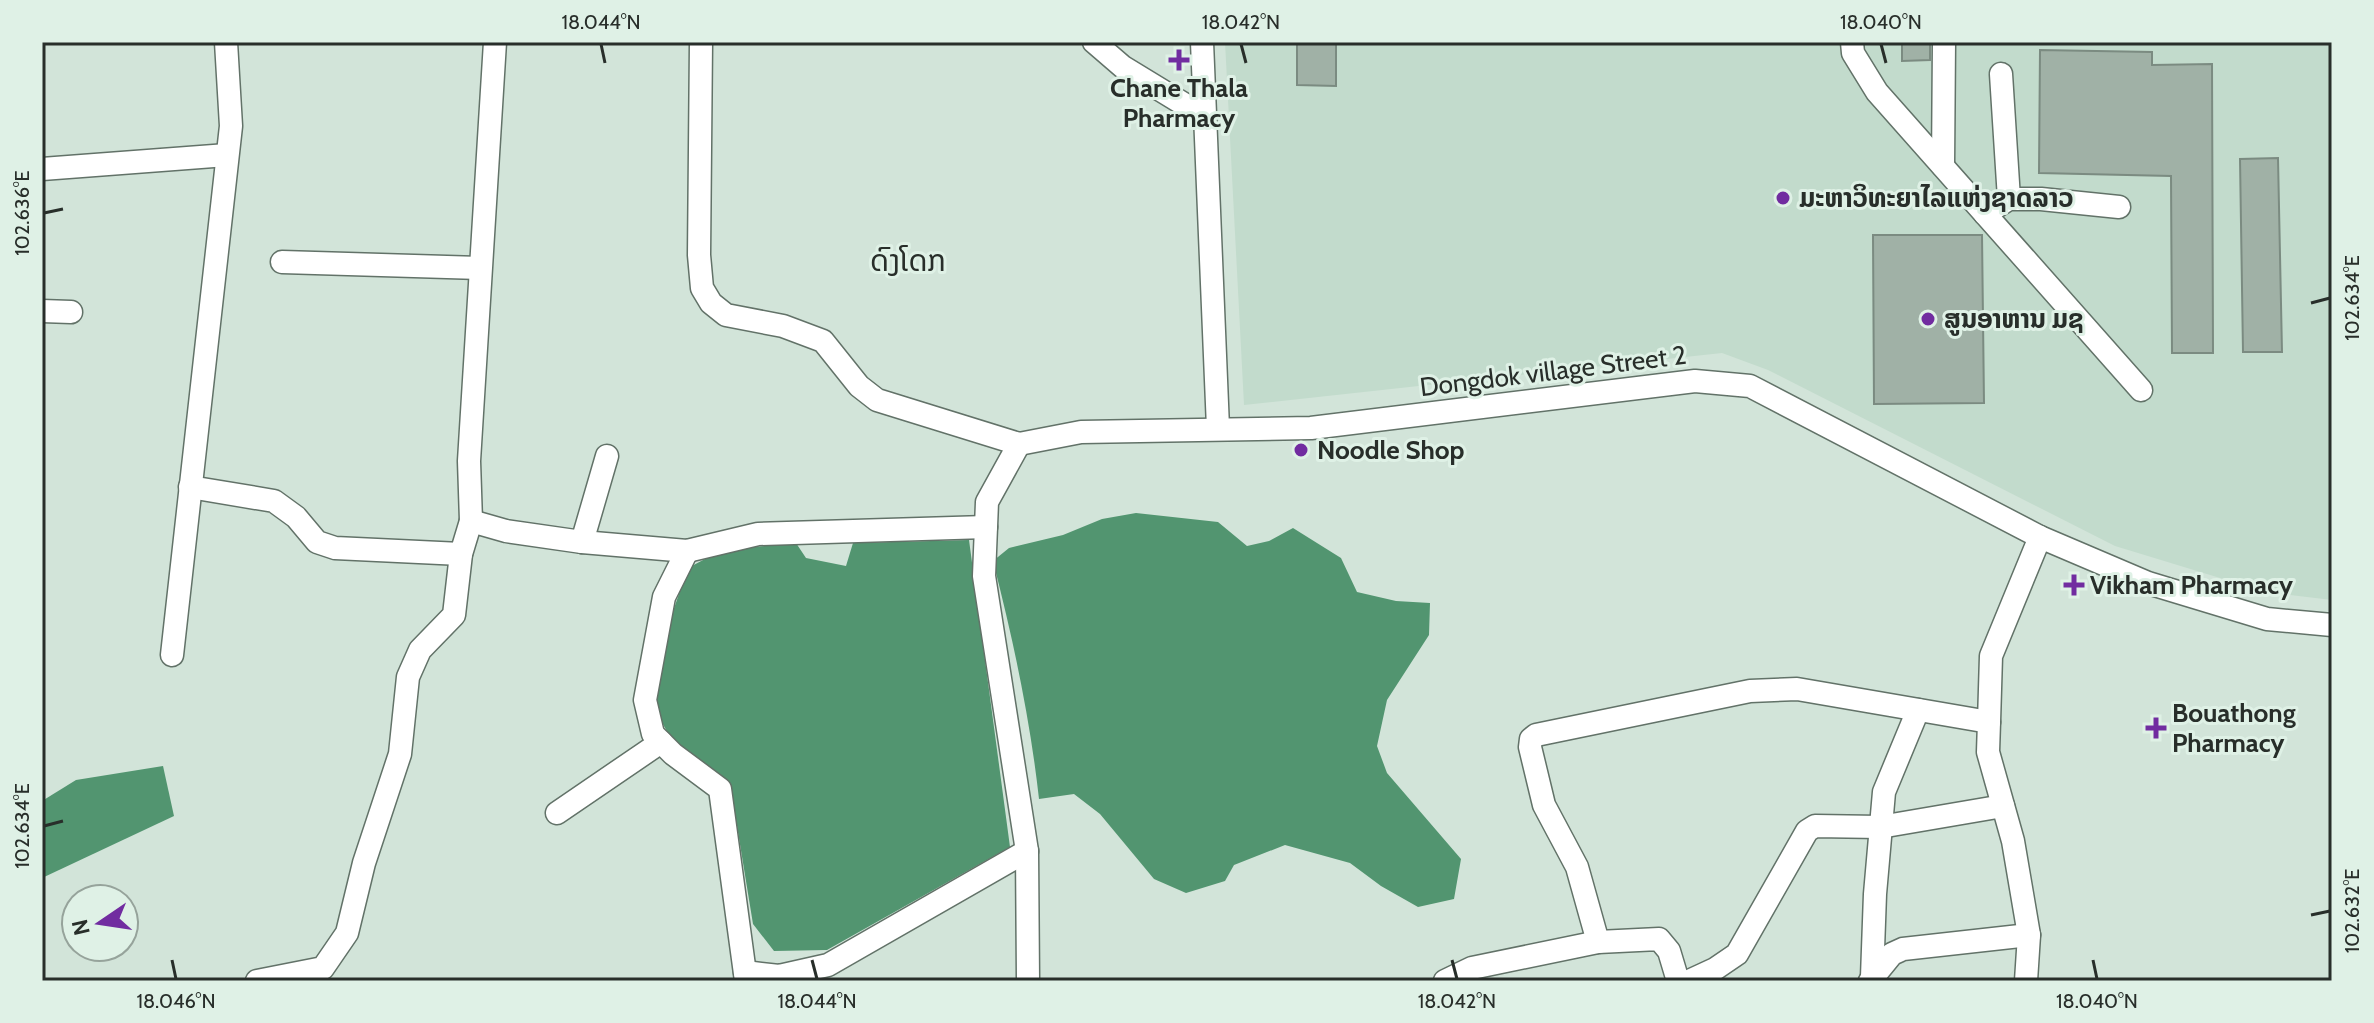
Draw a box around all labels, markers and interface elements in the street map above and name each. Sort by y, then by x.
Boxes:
text: 18.044°N [561,10,641,34]
text: 18.042°N [1202,10,1280,34]
text: 18.040°N [1840,10,1922,34]
marker: Chane Thala Pharmacy [1170,51,1188,69]
place label: Chane Thala Pharmacy [1110,72,1248,134]
text: 102.636°E [10,170,34,256]
place label: ມະຫາວິທະຍາໄລແຫ່ງຊາດລາວ [1799,182,2074,214]
marker: ມະຫາວິທະຍາໄລແຫ່ງຊາດລາວ [1774,189,1792,207]
district label: ດົງໂດກ [870,242,946,279]
text: 102.634°E [2340,255,2364,341]
place label: ສູນອາຫານ ມຊ [1944,303,2084,336]
marker: ສູນອາຫານ ມຊ [1919,310,1937,328]
street label: Dongdok village Street 2 [1418,339,1688,403]
place label: Noodle Shop [1317,434,1465,466]
marker: Noodle Shop [1292,441,1310,459]
place label: Vikham Pharmacy [2090,569,2293,601]
marker: Vikham Pharmacy [2065,576,2083,594]
place label: Bouathong Pharmacy [2172,697,2296,759]
marker: Bouathong Pharmacy [2147,719,2165,737]
text: 102.634°E [10,783,34,869]
text: 102.632°E [2340,869,2364,953]
north arrow [60,883,140,963]
text: N [66,917,96,938]
text: 18.046°N [136,989,216,1013]
text: 18.044°N [777,989,857,1013]
text: 18.042°N [1418,989,1496,1013]
text: 18.040°N [2056,989,2138,1013]

